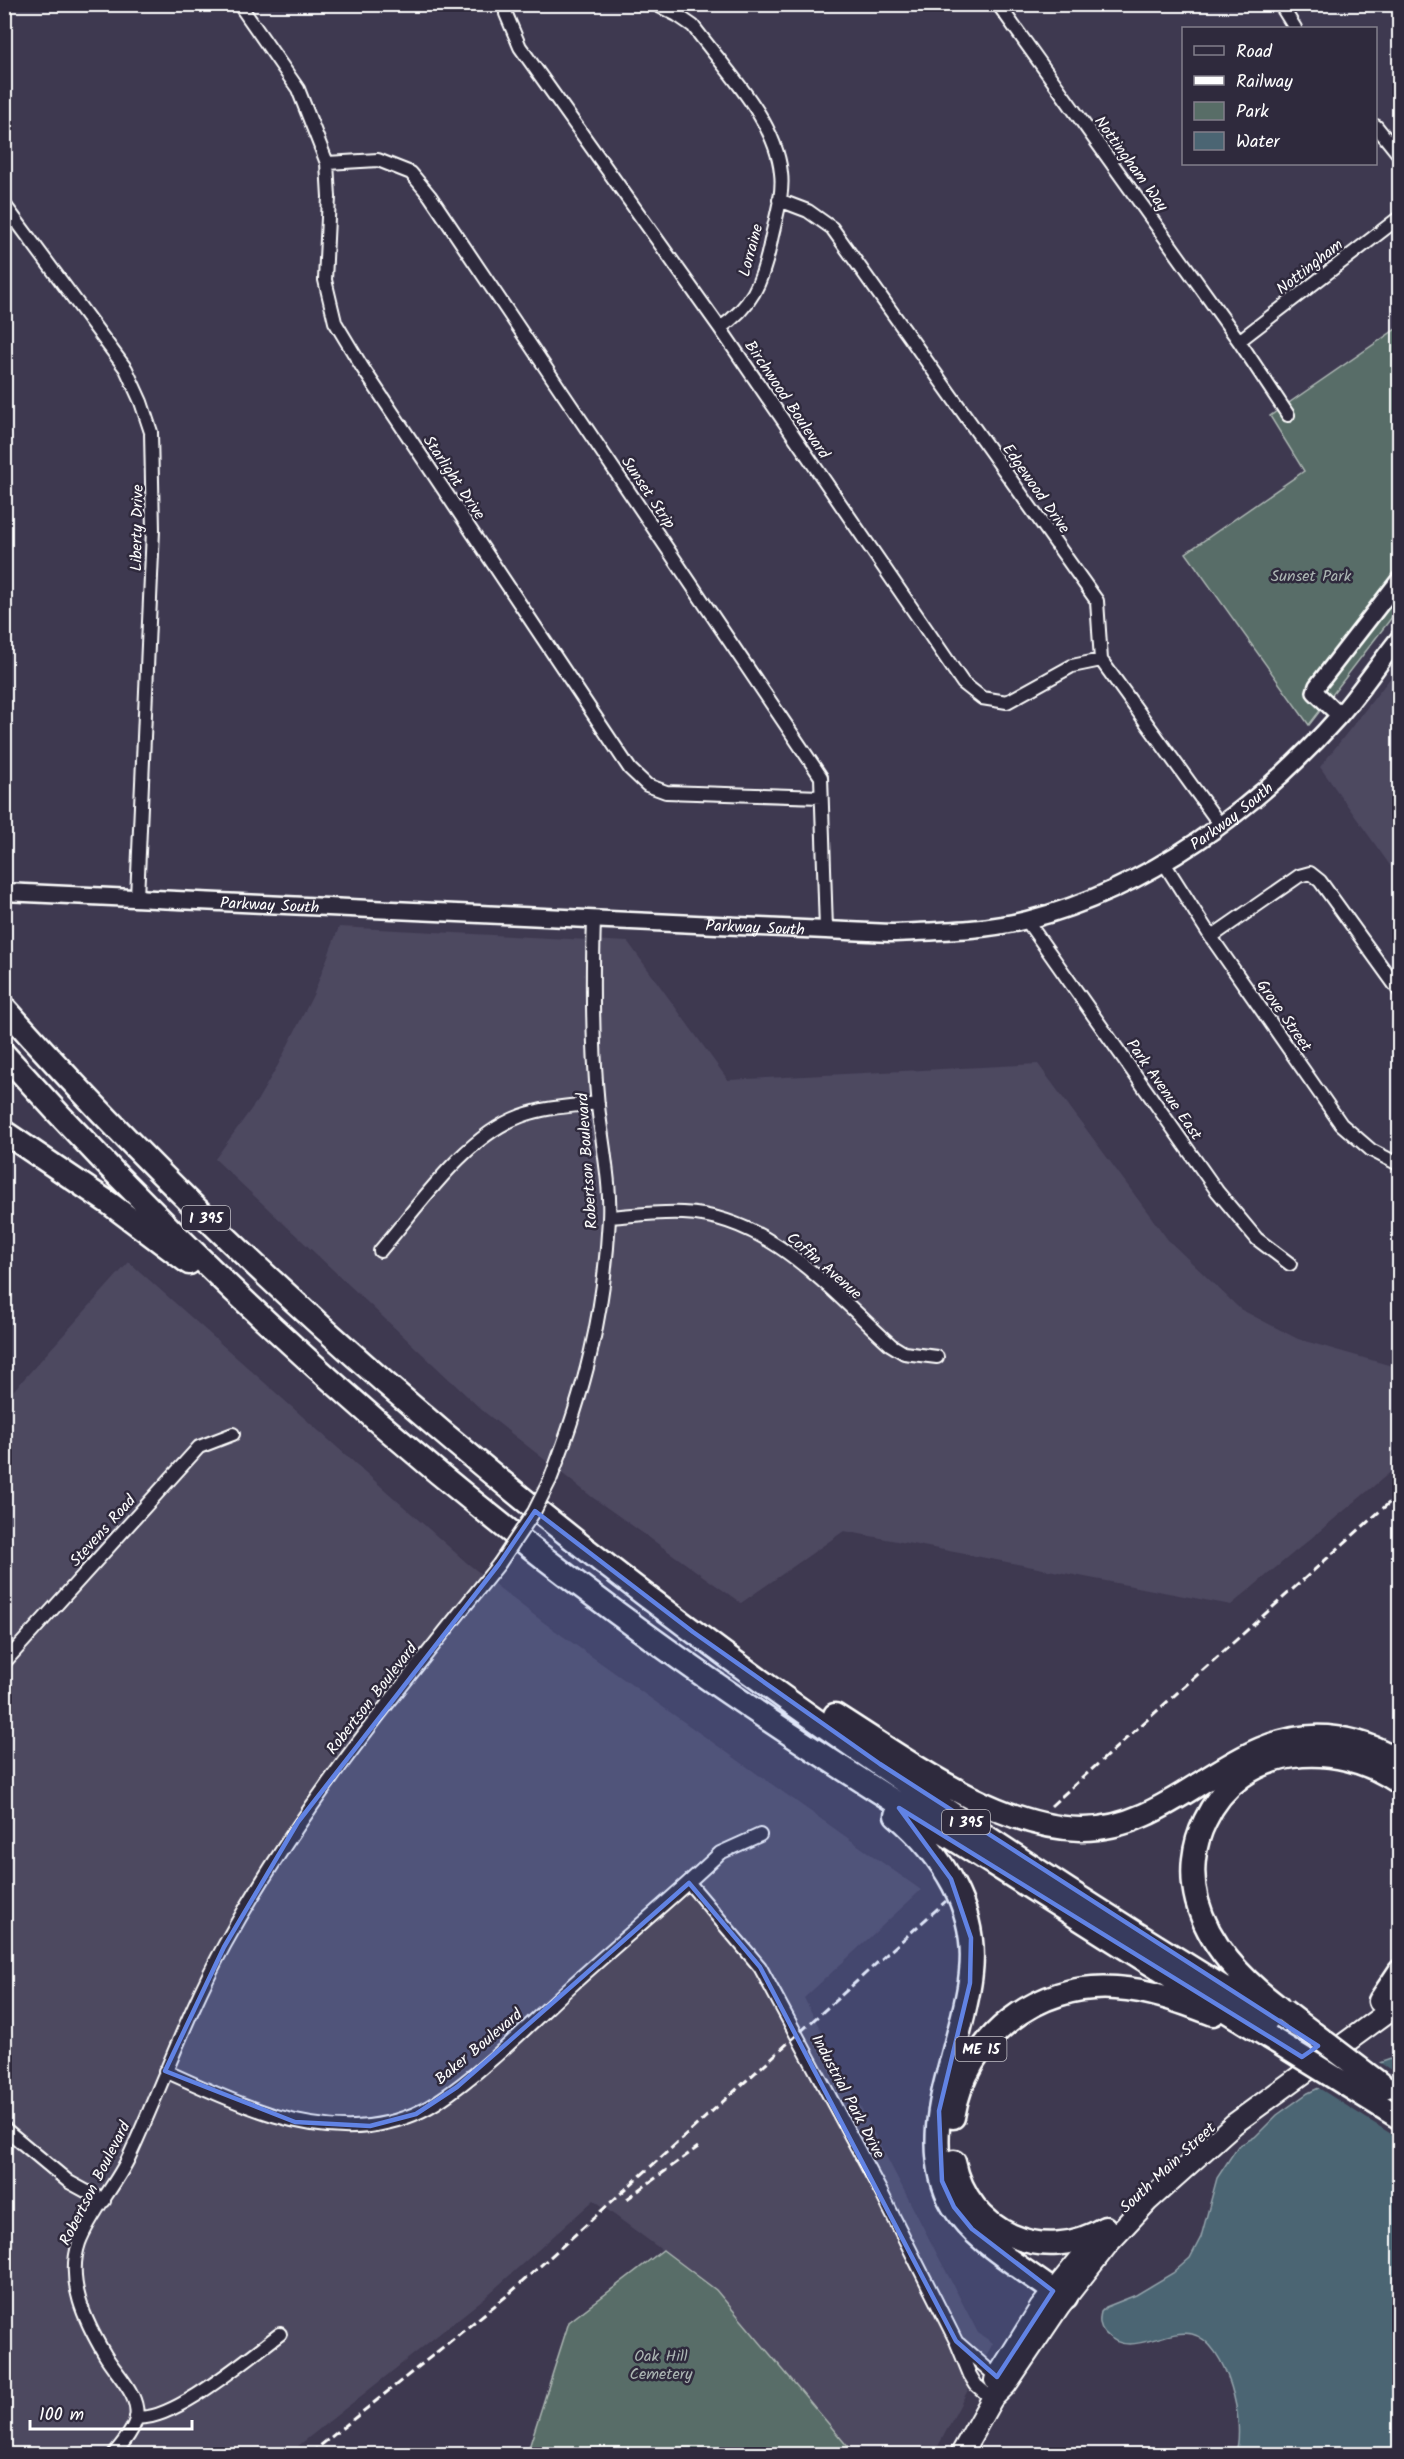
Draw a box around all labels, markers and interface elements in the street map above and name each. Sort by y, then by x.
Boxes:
legend [1182,27,1377,165]
text: Road [1236,38,1273,67]
text: Railway [1236,68,1293,97]
text: Park [1236,98,1269,127]
street label: Nottingham Way [1087,111,1174,217]
text: Water [1236,128,1281,157]
street label: Lorraine [732,221,770,280]
street label: Nottingham [1271,233,1349,301]
street label: Birchwood Boulevard [738,335,836,465]
street label: Starlight Drive [416,430,491,525]
street label: Edgewood Drive [995,439,1076,539]
street label: Sunset Strip [614,452,681,534]
street label: Liberty Drive [124,484,151,572]
park label: Sunset Park [1271,564,1352,589]
street label: Parkway South [1185,777,1280,857]
street label: Parkway South [219,891,320,921]
street label: Parkway South [705,913,805,943]
street label: Grove Street [1250,975,1318,1058]
street label: Park Avenue East [1119,1034,1209,1146]
street label: Robertson Boulevard [570,1091,605,1230]
road number: I 395 [182,1206,230,1230]
street label: Coffin Avenue [781,1226,867,1306]
street label: Stevens Road [64,1489,143,1573]
street label: Robertson Boulevard [320,1637,425,1760]
road number: I 395 [942,1810,990,1834]
street label: Baker Boulevard [430,2002,529,2091]
street label: Industrial Park Drive [804,2030,891,2163]
road number: ME 15 [956,2037,1006,2061]
street label: Robertson Boulevard [53,2116,138,2250]
street label: South Main Street [1114,2116,1223,2220]
park label: Oak Hill Cemetery [630,2344,693,2387]
scale bar [30,2393,192,2431]
text: 100 m [39,2401,84,2430]

